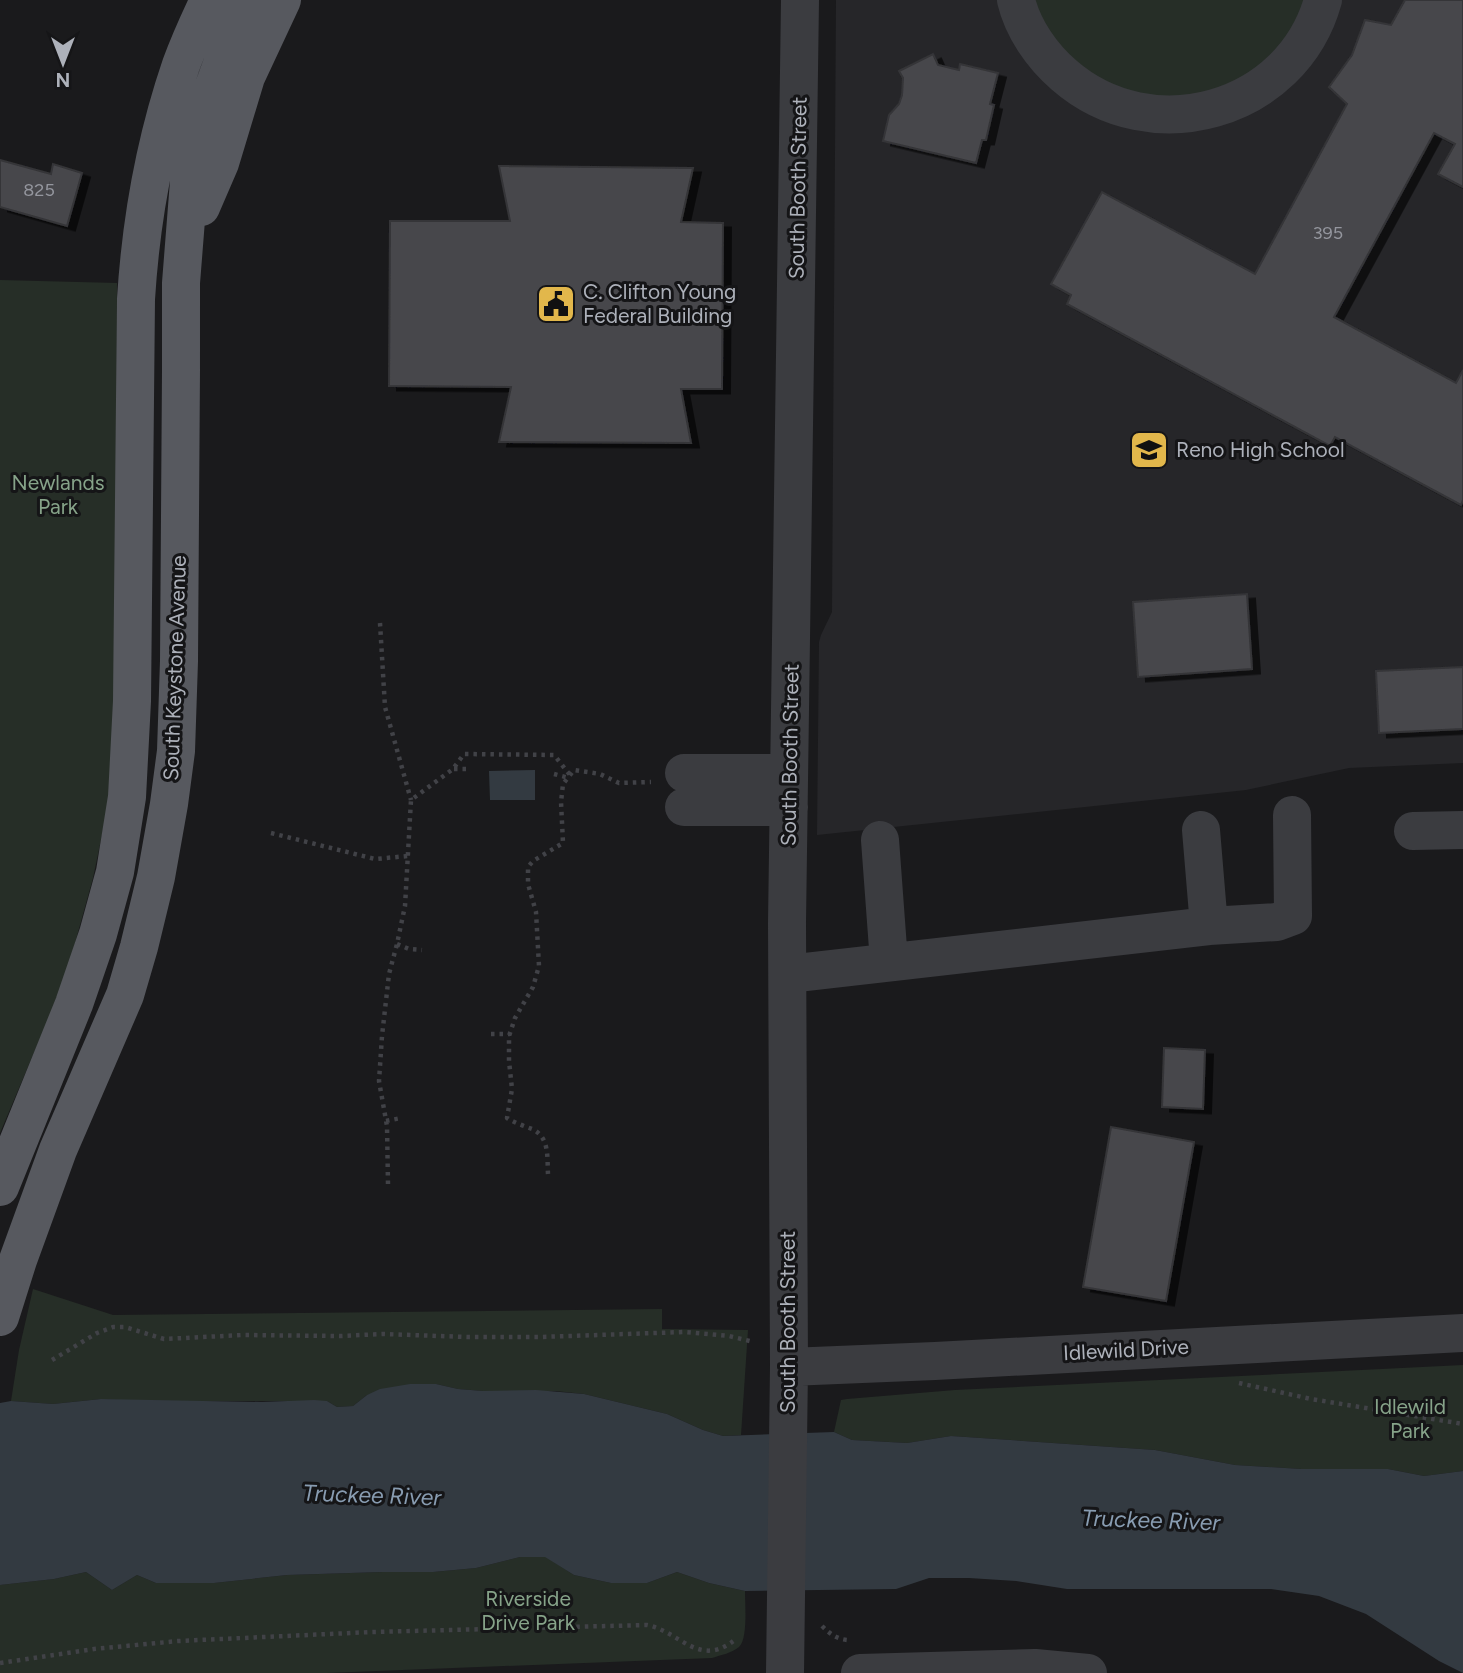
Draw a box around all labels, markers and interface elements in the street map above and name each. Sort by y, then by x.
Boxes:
north arrow [28,28,98,98]
text: N [56,68,70,91]
street label: South Booth Street [783,96,812,279]
house number: 825 [23,179,55,201]
house number: 395 [1313,222,1343,244]
place label: C. Clifton Young Federal Building [583,279,736,328]
public building icon: C. Clifton Young Federal Building [535,283,577,325]
school or university icon: Reno High School [1128,429,1170,471]
place label: Reno High School [1176,437,1345,462]
park label: Newlands Park [11,470,105,519]
street label: South Keystone Avenue [158,555,191,781]
street label: South Booth Street [775,663,804,846]
street label: South Booth Street [775,1231,800,1413]
street label: Idlewild Drive [1062,1334,1189,1365]
park label: Idlewild Park [1374,1394,1446,1443]
water label: Truckee River [302,1479,443,1511]
water label: Truckee River [1081,1504,1222,1536]
park label: Riverside Drive Park [481,1586,576,1635]

